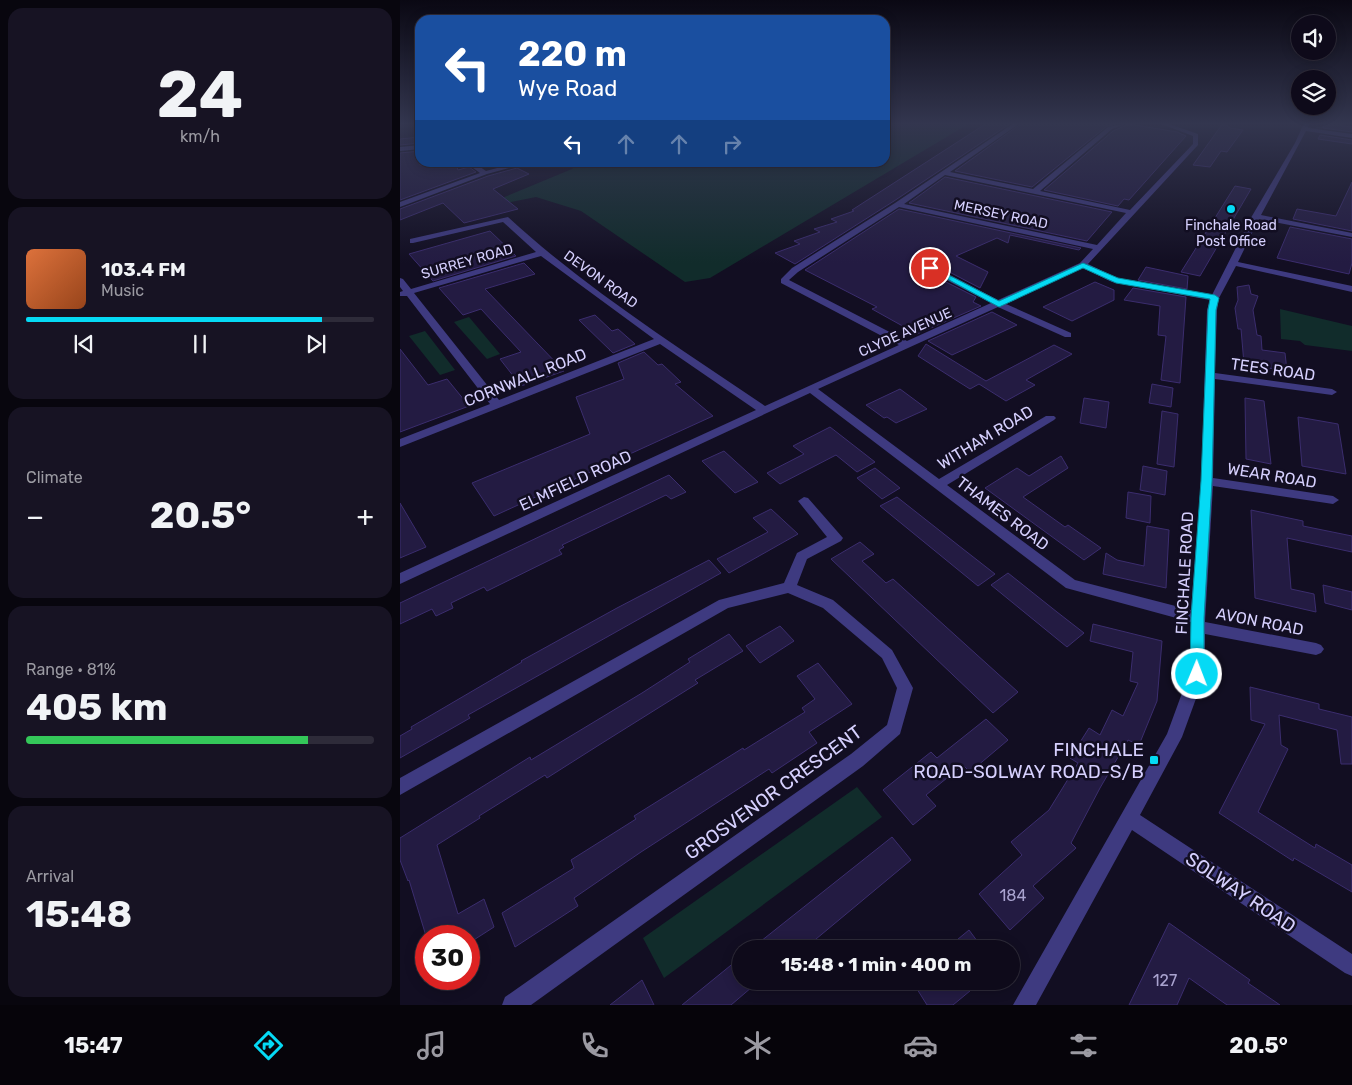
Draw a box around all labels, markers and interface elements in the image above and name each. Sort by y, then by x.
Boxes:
map controls [1291,15,1336,115]
button: sound [1291,15,1336,60]
text: 220 m [518,33,627,75]
icon: left [435,35,500,100]
text: 24 [157,56,243,133]
button: layers [1291,70,1336,115]
text: Wye Road [518,75,617,102]
text: km/h [180,127,220,146]
icon: left [559,130,587,158]
icon: ahead [612,130,640,158]
icon: ahead [665,130,693,158]
icon: right [718,130,746,158]
street label: MERSEY ROAD [952,196,1049,233]
marker: Finchale Road Post Office [1225,203,1237,215]
place label: Finchale Road Post Office [1185,217,1277,250]
street label: SURREY ROAD [419,240,515,283]
street label: DEVON ROAD [561,247,641,312]
pin [909,247,951,289]
icon: arrive [916,254,944,282]
text: 103.4 FM [101,258,186,281]
text: Music [101,281,144,300]
street label: CLYDE AVENUE [856,304,954,361]
icon: previous [70,330,98,358]
icon: pause [186,330,214,358]
icon: next [302,330,330,358]
street label: CORNWALL ROAD [461,344,589,411]
street label: TEES ROAD [1229,354,1317,385]
street label: WITHAM ROAD [934,401,1036,473]
street label: ELMFIELD ROAD [516,446,634,515]
street label: WEAR ROAD [1226,459,1318,492]
text: Climate [26,468,83,487]
street label: THAMES ROAD [953,473,1053,554]
text: 20.5° [150,492,251,538]
text: − [26,500,44,533]
text: + [357,500,374,533]
street label: FINCHALE ROAD [1172,511,1197,635]
street label: AVON ROAD [1215,604,1305,639]
position arrow [1170,647,1222,699]
text: Range · 81% [26,660,116,679]
text: 405 km [26,684,167,730]
street label: GROSVENOR CRESCENT [680,720,866,864]
place label: FINCHALE ROAD-SOLWAY ROAD-S/B [913,738,1144,783]
marker: FINCHALE ROAD-SOLWAY ROAD-S/B [1148,754,1160,766]
street label: SOLWAY ROAD [1181,847,1300,938]
text: Arrival [26,867,74,886]
house number: 184 [1000,886,1027,905]
text: 15:48 [26,891,132,937]
speed limit sign: 30 [415,925,480,990]
text: 15:48 · 1 min · 400 m [781,953,971,976]
house number: 127 [1153,971,1177,990]
icon: directions [251,1028,286,1063]
icon: music [414,1028,449,1063]
icon: phone [577,1028,612,1063]
icon: climate [740,1028,775,1063]
icon: car [903,1028,938,1063]
icon: filters [1066,1028,1101,1063]
text: 15:47 [64,1032,123,1059]
text: 20.5° [1229,1032,1288,1059]

